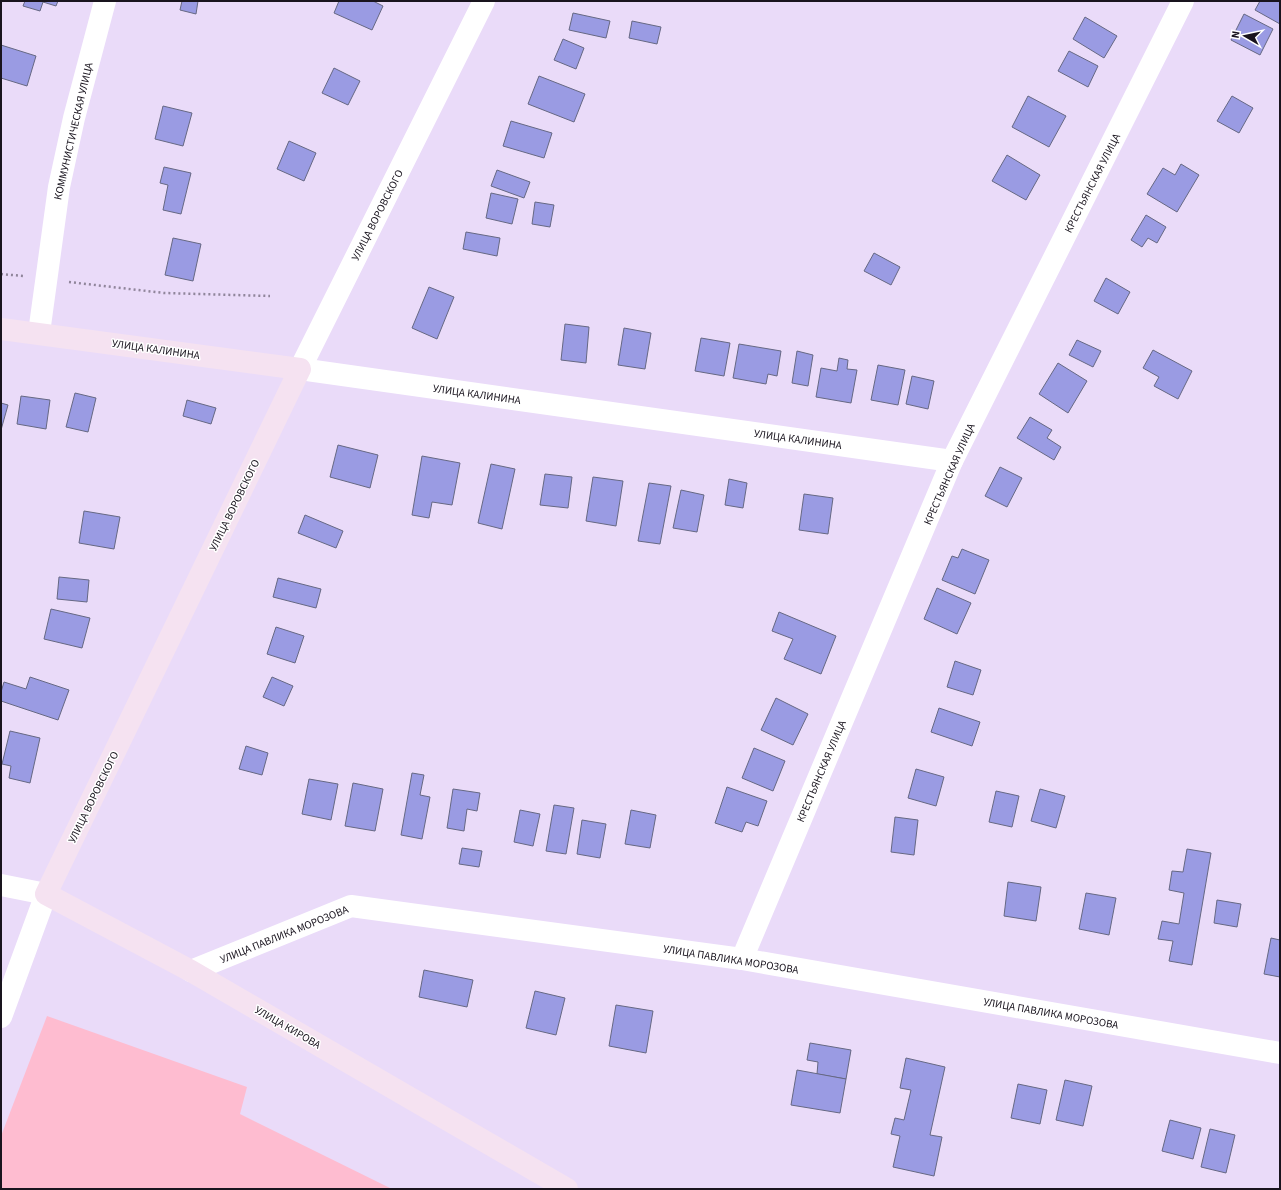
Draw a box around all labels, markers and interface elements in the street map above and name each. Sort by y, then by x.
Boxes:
north arrow [1225,16,1265,56]
text: N [1228,30,1244,39]
street label: КОММУНИСТИЧЕСКАЯ УЛИЦА [50,61,97,201]
street label: КРЕСТЬЯНСКАЯ УЛИЦА [1061,131,1124,235]
street label: УЛИЦА ВОРОВСКОГО [348,167,407,263]
street label: УЛИЦА КАЛИНИНА [111,336,201,363]
street label: УЛИЦА КАЛИНИНА [432,381,522,408]
street label: КРЕСТЬЯНСКАЯ УЛИЦА [920,421,979,527]
street label: УЛИЦА КАЛИНИНА [753,426,843,453]
street label: УЛИЦА ВОРОВСКОГО [206,457,263,554]
street label: КРЕСТЬЯНСКАЯ УЛИЦА [793,718,850,825]
street label: УЛИЦА ВОРОВСКОГО [65,749,122,846]
street label: УЛИЦА ПАВЛИКА МОРОЗОВА [218,902,350,967]
street label: УЛИЦА ПАВЛИКА МОРОЗОВА [662,941,800,978]
street label: УЛИЦА ПАВЛИКА МОРОЗОВА [982,994,1120,1033]
street label: УЛИЦА КИРОВА [252,1002,324,1052]

